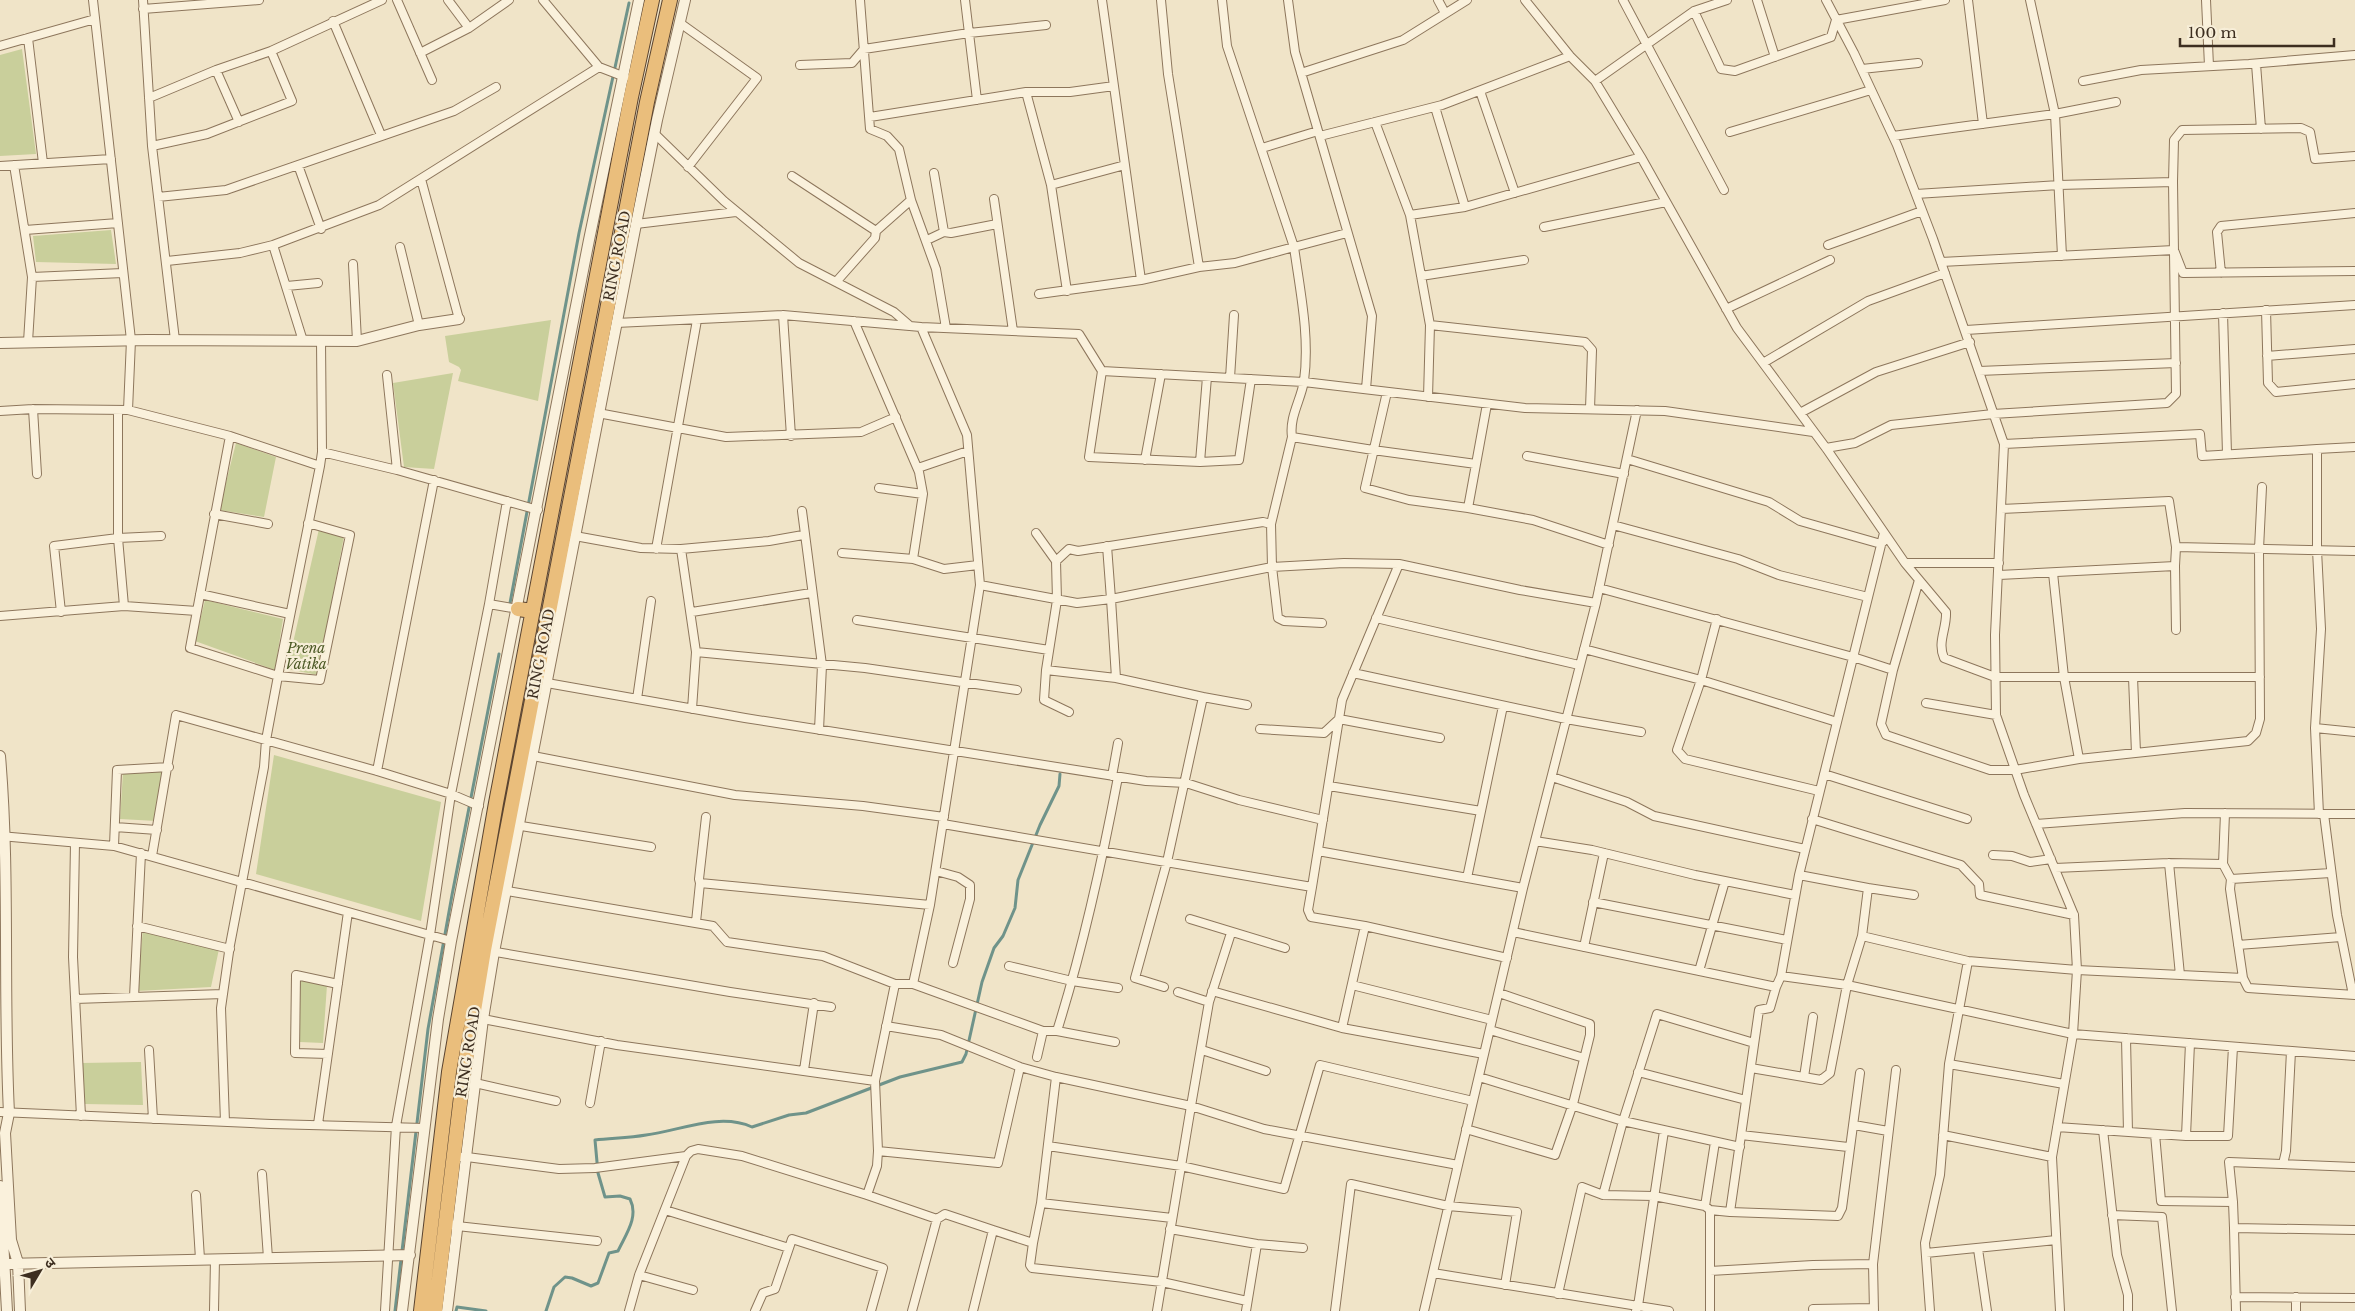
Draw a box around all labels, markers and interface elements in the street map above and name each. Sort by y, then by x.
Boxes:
scale bar [2180,15,2334,47]
text: 100 m [2188,23,2237,42]
street label: RING ROAD [599,209,635,303]
street label: RING ROAD [523,607,559,701]
park label: Prena Vatika [285,639,327,673]
street label: RING ROAD [452,1005,484,1099]
north arrow [15,1246,65,1296]
text: उ [41,1254,60,1272]

